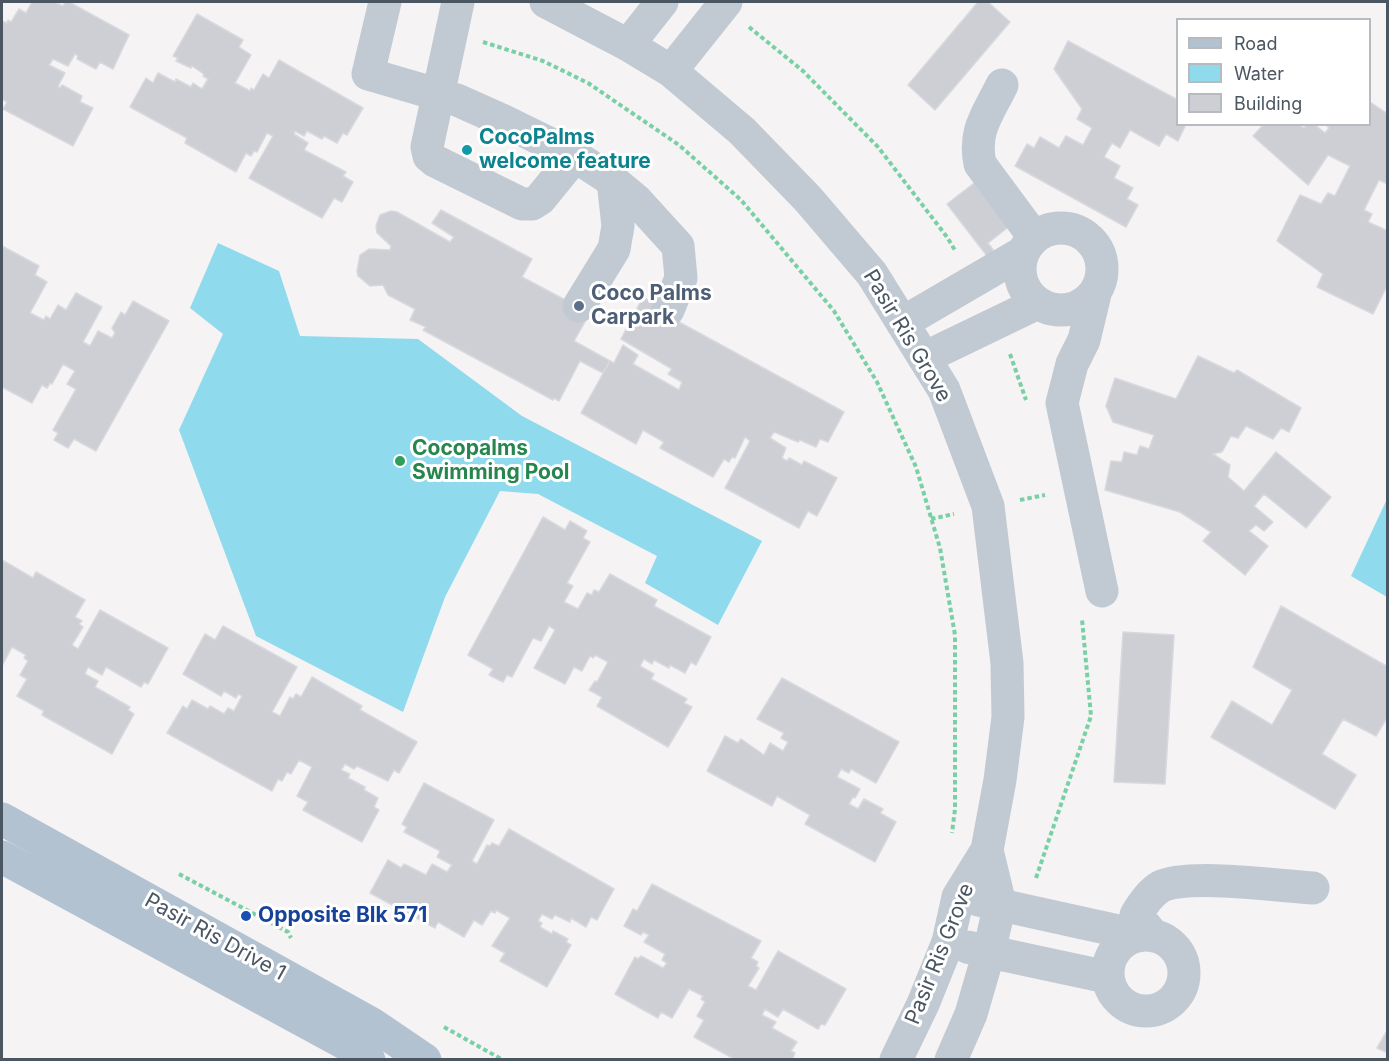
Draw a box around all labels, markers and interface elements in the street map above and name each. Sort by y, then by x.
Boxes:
legend [1176,18,1371,126]
text: Road [1234,33,1277,54]
text: Water [1234,63,1284,84]
text: Building [1234,93,1302,114]
place label: CocoPalms welcome feature [479,125,651,175]
marker: CocoPalms welcome feature [460,143,474,157]
street label: Pasir Ris Grove [858,265,956,407]
place label: Coco Palms Carpark [591,281,712,331]
marker: Coco Palms Carpark [572,299,586,313]
place label: Cocopalms Swimming Pool [412,436,570,486]
marker: Cocopalms Swimming Pool [393,454,407,468]
street label: Pasir Ris Grove [900,880,980,1028]
street label: Pasir Ris Drive 1 [140,888,290,986]
place label: Opposite Blk 571 [258,903,427,929]
marker: Opposite Blk 571 [239,909,253,923]

